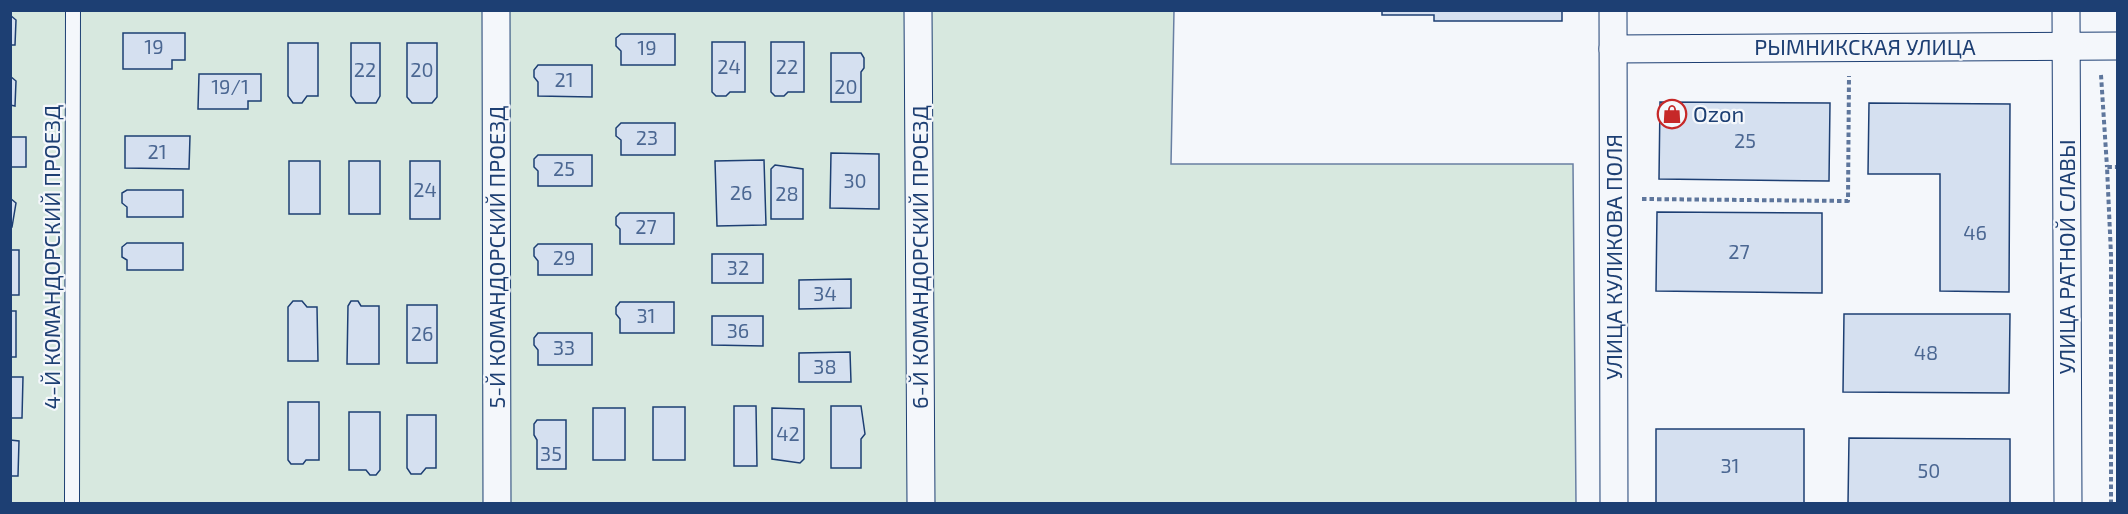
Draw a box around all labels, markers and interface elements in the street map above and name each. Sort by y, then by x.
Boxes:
street label: РЫМНИКСКАЯ УЛИЦА [1754,33,1976,59]
house number: 19 [144,34,164,58]
house number: 19 [637,35,657,59]
house number: 24 [717,54,741,78]
house number: 22 [776,54,798,78]
house number: 22 [354,57,376,81]
house number: 20 [410,57,434,81]
house number: 21 [554,67,574,91]
house number: 19/1 [211,74,249,98]
house number: 20 [834,74,858,98]
shop icon: Ozon [1656,98,1688,130]
place label: Ozon [1693,100,1744,126]
street label: 4-Й КОМАНДОРСКИЙ ПРОЕЗД [38,105,64,409]
street label: 5-Й КОМАНДОРСКИЙ ПРОЕЗД [483,105,509,409]
street label: 6-Й КОМАНДОРСКИЙ ПРОЕЗД [906,105,932,409]
house number: 23 [636,125,658,149]
house number: 25 [1734,128,1756,152]
street label: УЛИЦА КУЛИКОВА ПОЛЯ [1600,134,1626,380]
house number: 21 [147,139,167,163]
street label: УЛИЦА РАТНОЙ СЛАВЫ [2053,139,2079,375]
house number: 25 [553,156,575,180]
house number: 30 [843,168,867,192]
house number: 24 [413,177,437,201]
house number: 26 [730,180,752,204]
house number: 28 [775,181,799,205]
house number: 27 [635,214,657,238]
house number: 46 [1963,220,1987,244]
house number: 27 [1728,239,1750,263]
house number: 29 [553,245,575,269]
house number: 32 [727,255,749,279]
house number: 34 [813,281,837,305]
house number: 31 [636,303,656,327]
house number: 36 [727,318,749,342]
house number: 26 [411,321,433,345]
house number: 33 [553,335,575,359]
house number: 48 [1914,340,1938,364]
house number: 38 [813,354,837,378]
house number: 42 [776,421,800,445]
house number: 35 [540,441,562,465]
house number: 31 [1720,453,1740,477]
house number: 50 [1918,458,1940,482]

